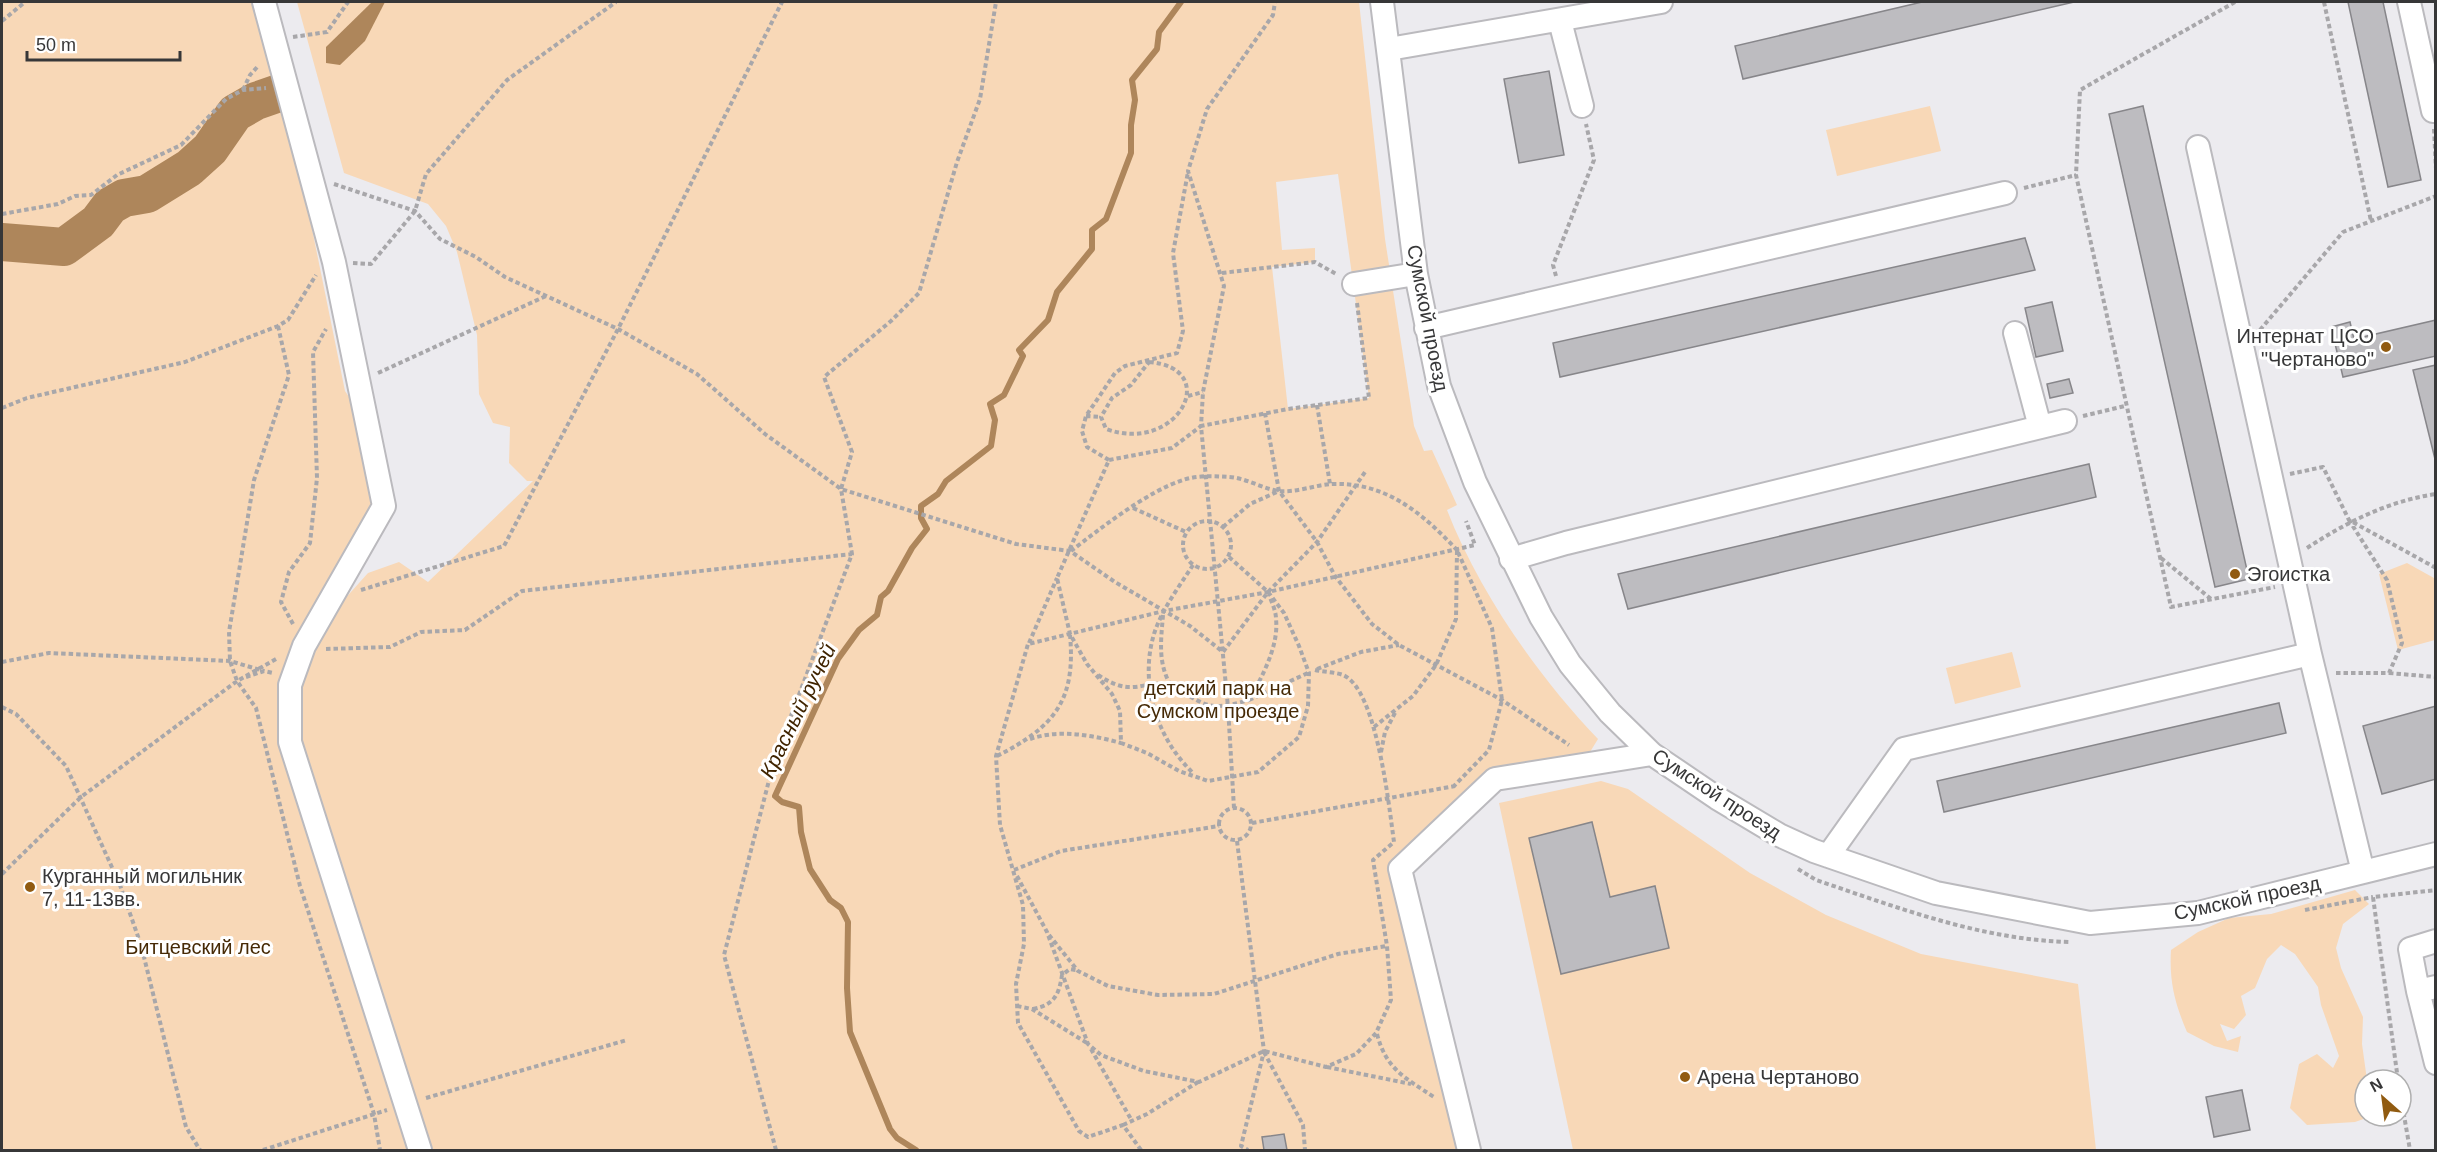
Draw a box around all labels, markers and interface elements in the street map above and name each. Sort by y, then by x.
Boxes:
scale bar [27,24,180,62]
text: 50 m [36,35,76,55]
street label: Сумской проезд [1403,243,1453,394]
place label: Интернат ЦСО "Чертаново" [2237,325,2374,370]
marker: Интернат ЦСО "Чертаново" [2379,340,2393,354]
place label: Эгоистка [2247,563,2331,585]
marker: Эгоистка [2228,567,2242,581]
water label: Красный ручей [755,640,840,782]
park label: детский парк на Сумском проезде [1137,677,1299,722]
street label: Сумской проезд [1649,744,1786,844]
place label: Курганный могильник 7, 11-13вв. [42,865,242,910]
street label: Сумской проезд [2172,872,2322,924]
marker: Курганный могильник 7, 11-13вв. [23,880,37,894]
park label: Битцевский лес [125,936,271,958]
place label: Арена Чертаново [1697,1066,1859,1088]
north arrow [2353,1068,2413,1128]
marker: Арена Чертаново [1678,1070,1692,1084]
text: N [2367,1075,2385,1095]

